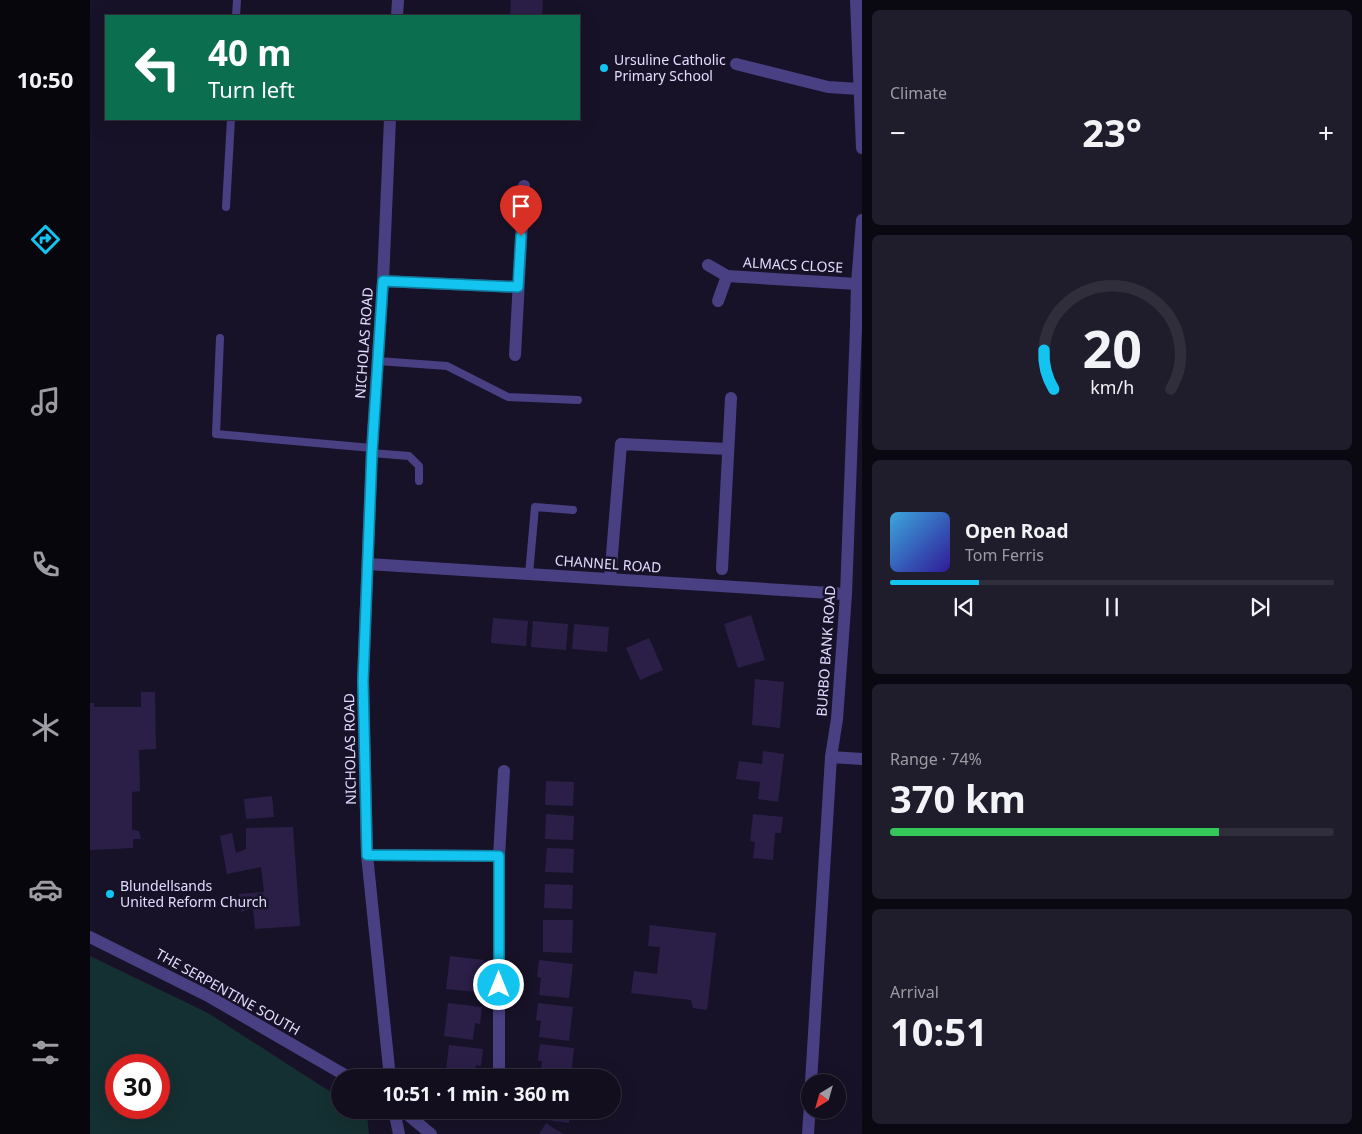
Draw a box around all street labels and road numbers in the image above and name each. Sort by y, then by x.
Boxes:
street label: ALMACS CLOSE [743,252,844,277]
street label: NICHOLAS ROAD [350,287,377,399]
street label: CHANNEL ROAD [554,550,662,577]
street label: BURBO BANK ROAD [811,585,840,717]
street label: NICHOLAS ROAD [339,693,360,805]
street label: THE SERPENTINE SOUTH [153,944,304,1039]

